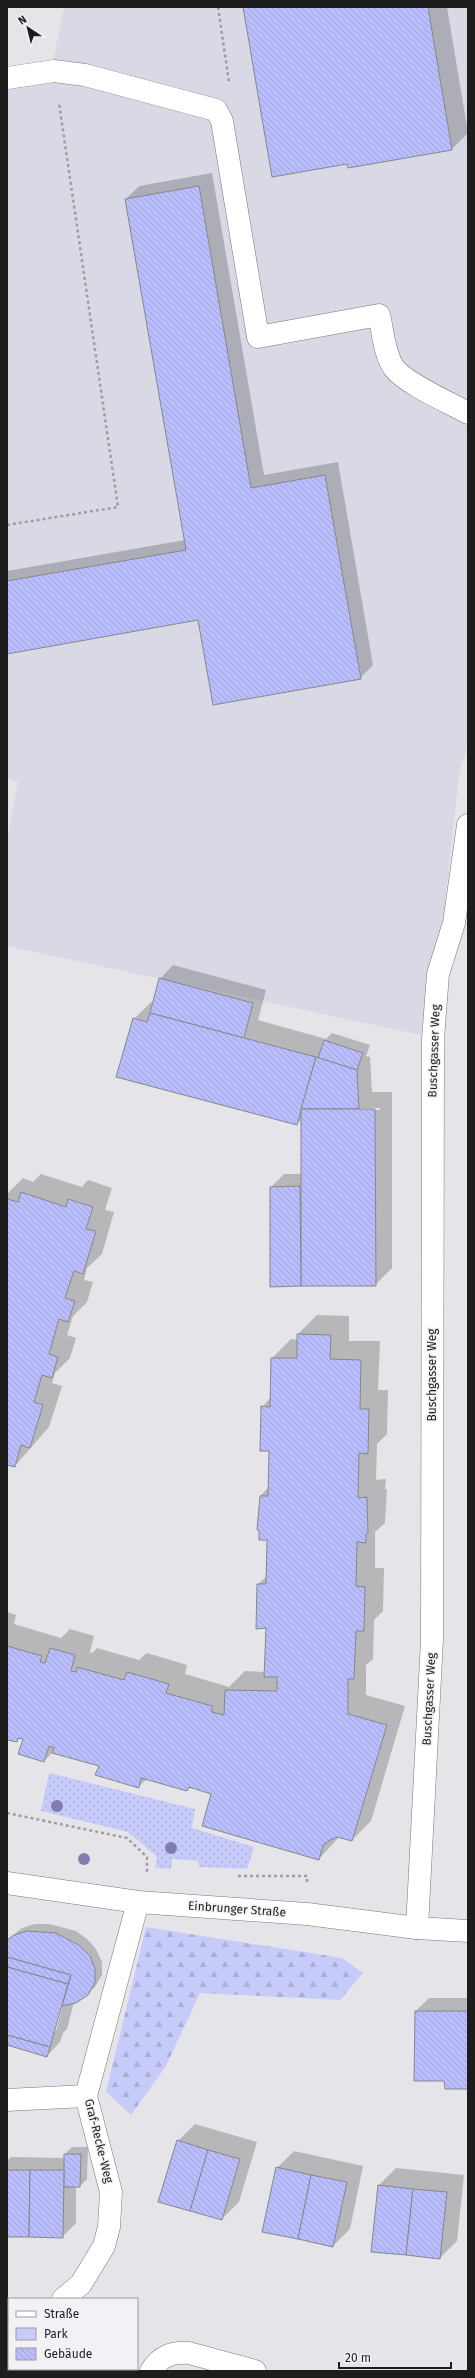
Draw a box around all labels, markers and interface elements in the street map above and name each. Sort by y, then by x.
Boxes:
north arrow [8,8,48,48]
text: N [16,13,29,28]
street label: Buschgasser Weg [425,1003,443,1098]
street label: Buschgasser Weg [425,1328,439,1422]
street label: Buschgasser Weg [420,1651,438,1746]
street label: Einbrunger Straße [187,1899,287,1919]
street label: Graf-Recke-Weg [82,2097,116,2185]
legend [8,2298,138,2370]
text: Straße [44,2307,79,2321]
text: Park [44,2327,68,2341]
scale bar [339,2344,451,2370]
text: Gebäude [44,2347,92,2361]
text: 20 m [345,2351,371,2365]

